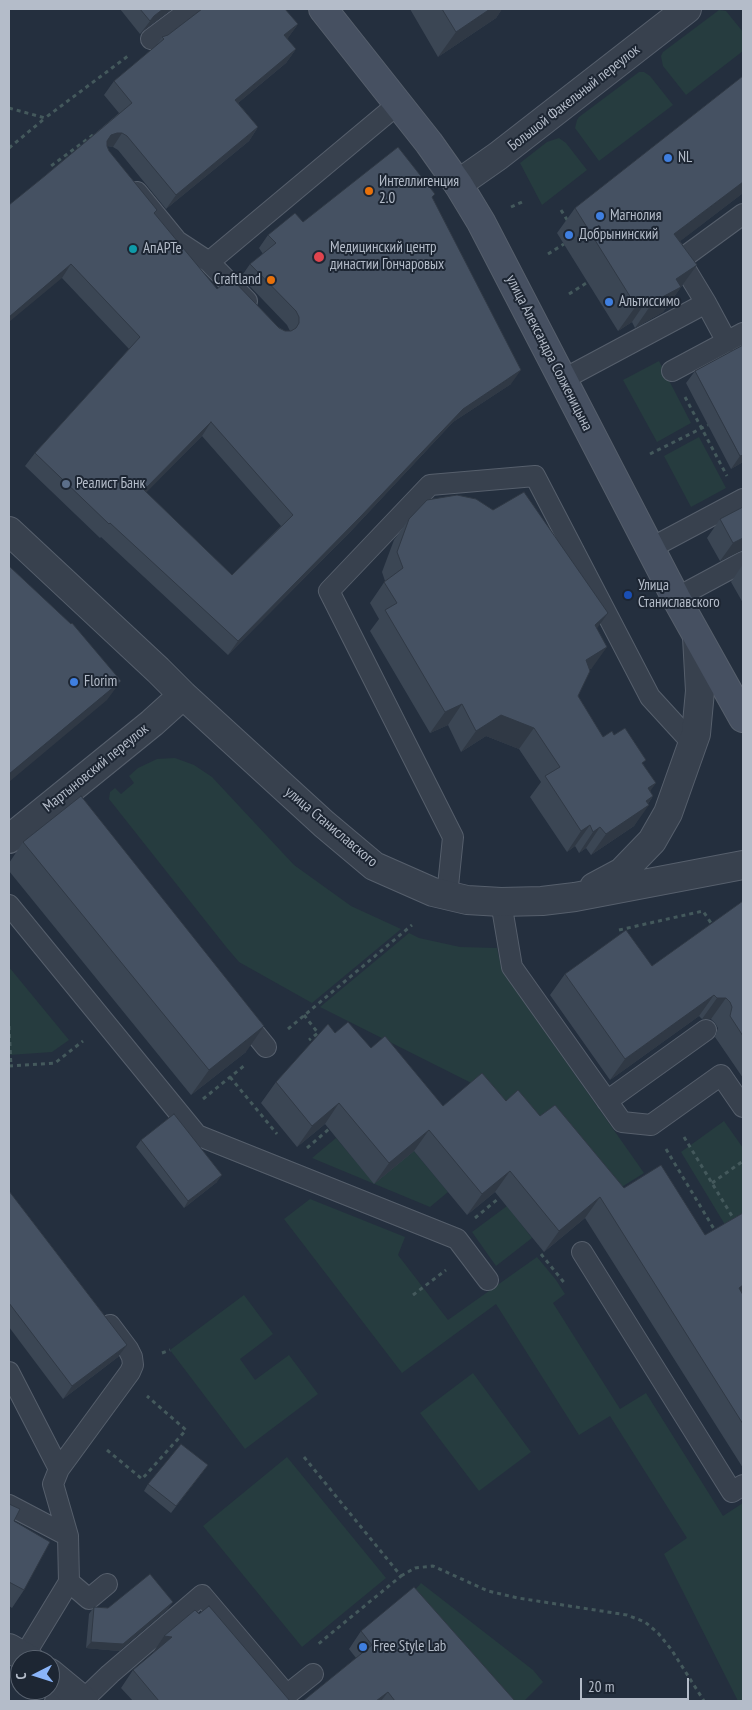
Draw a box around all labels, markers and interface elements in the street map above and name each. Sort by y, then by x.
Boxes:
street label: Большой Факельный переулок [505,41,643,155]
place label: NL [678,149,692,167]
marker: NL [662,152,674,164]
place label: Интеллигенция 2.0 [379,173,459,208]
marker: Интеллигенция 2.0 [363,185,375,197]
place label: Магнолия [610,207,661,225]
marker: Магнолия [594,210,606,222]
place label: Добрынинский [579,226,658,244]
marker: Добрынинский [563,229,575,241]
place label: Медицинский центр династии Гончаровых [330,239,444,274]
place label: АпАРТе [143,240,182,258]
marker: АпАРТе [127,243,139,255]
marker: Медицинский центр династии Гончаровых [312,250,326,264]
place label: Craftland [214,271,261,289]
street label: улица Александра Солженицына [502,272,596,434]
marker: Craftland [265,274,277,286]
place label: Альтиссимо [619,293,680,311]
marker: Альтиссимо [603,296,615,308]
place label: Реалист Банк [76,475,145,493]
marker: Реалист Банк [60,478,72,490]
place label: Улица Станиславского [638,577,720,612]
marker: Улица Станиславского [622,589,634,601]
place label: Florim [84,673,117,691]
marker: Florim [68,676,80,688]
street label: Мартыновский переулок [40,720,152,816]
street label: улица Станиславского [281,783,381,871]
place label: Free Style Lab [373,1638,446,1656]
marker: Free Style Lab [357,1641,369,1653]
north arrow [10,1650,60,1700]
scale bar [582,1668,691,1700]
text: С [12,1672,30,1680]
text: 20 m [588,1677,614,1696]

